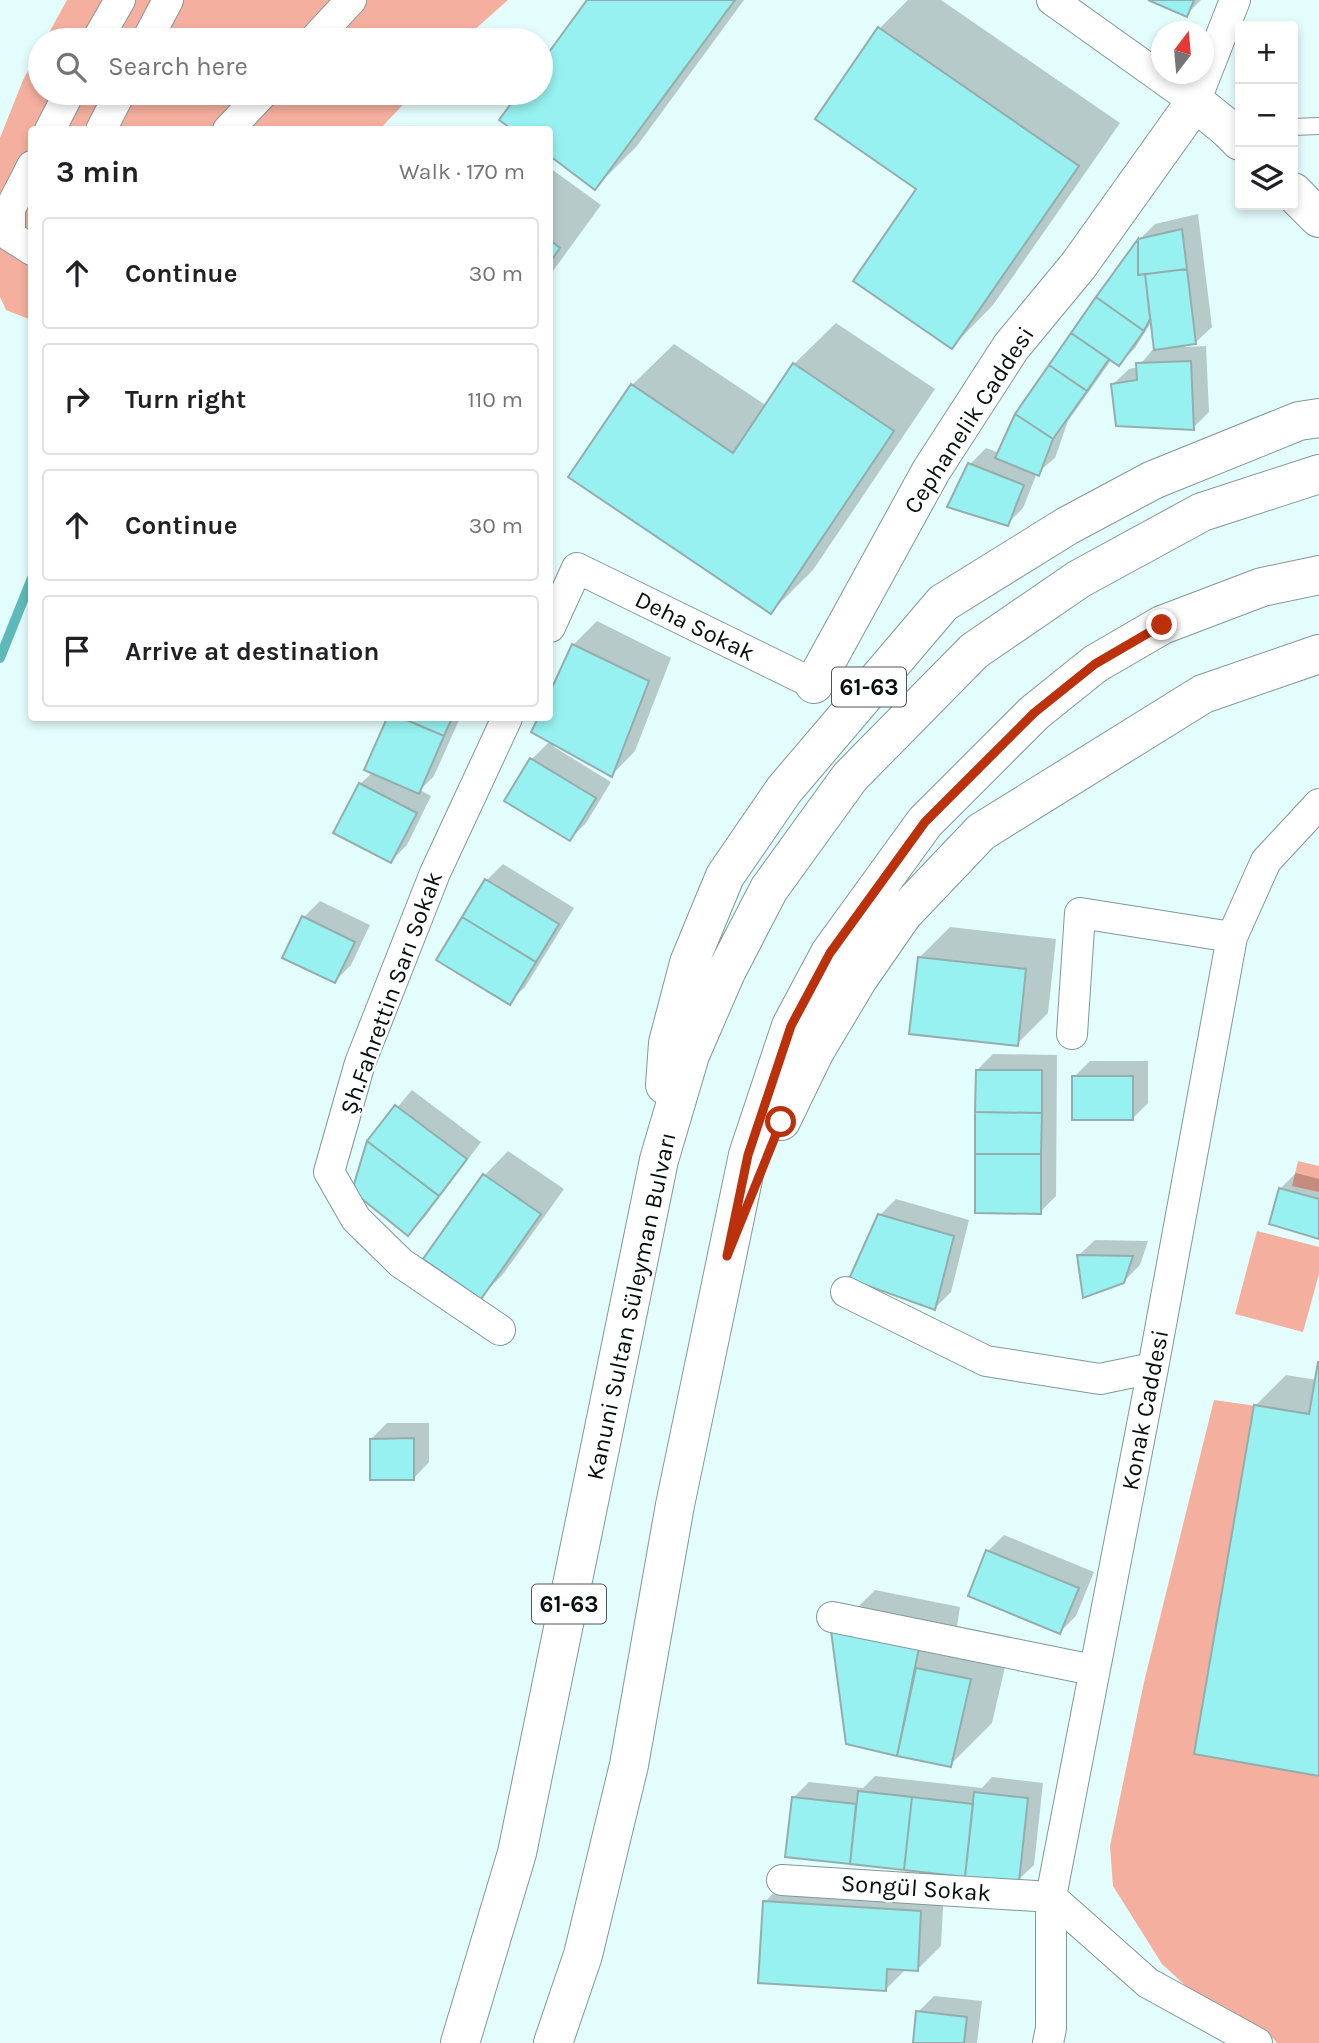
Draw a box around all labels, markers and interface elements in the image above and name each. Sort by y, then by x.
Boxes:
north arrow [1151,21,1214,84]
map controls [1235,21,1298,210]
button: + [1235,21,1298,84]
search box [28,28,553,105]
icon: search [52,48,90,86]
text: Search here [108,51,248,82]
button: − [1235,84,1298,147]
button: layers [1235,147,1298,210]
text: 3 min [56,154,139,190]
text: Walk · 170 m [399,158,525,185]
icon: ahead [58,254,96,292]
text: Continue [125,258,237,289]
text: 30 m [469,260,523,287]
street label: Cephanelik Caddesi [898,321,1040,519]
icon: right [58,380,96,418]
text: Turn right [125,384,246,415]
text: 110 m [467,386,523,413]
icon: ahead [58,506,96,544]
text: Continue [125,510,237,541]
text: 30 m [469,512,523,539]
street label: Deha Sokak [631,585,759,667]
route end [1146,609,1177,640]
icon: arrive [58,632,96,670]
text: Arrive at destination [125,636,379,667]
road number: 61-63 [832,667,906,706]
street label: Şh.Fahrettin Sarı Sokak [334,868,448,1118]
route start [765,1106,796,1137]
street label: Kanuni Sultan Süleyman Bulvarı [580,1130,682,1482]
street label: Konak Caddesi [1116,1327,1174,1493]
road number: 61-63 [532,1584,606,1624]
street label: Songül Sokak [840,1869,992,1907]

